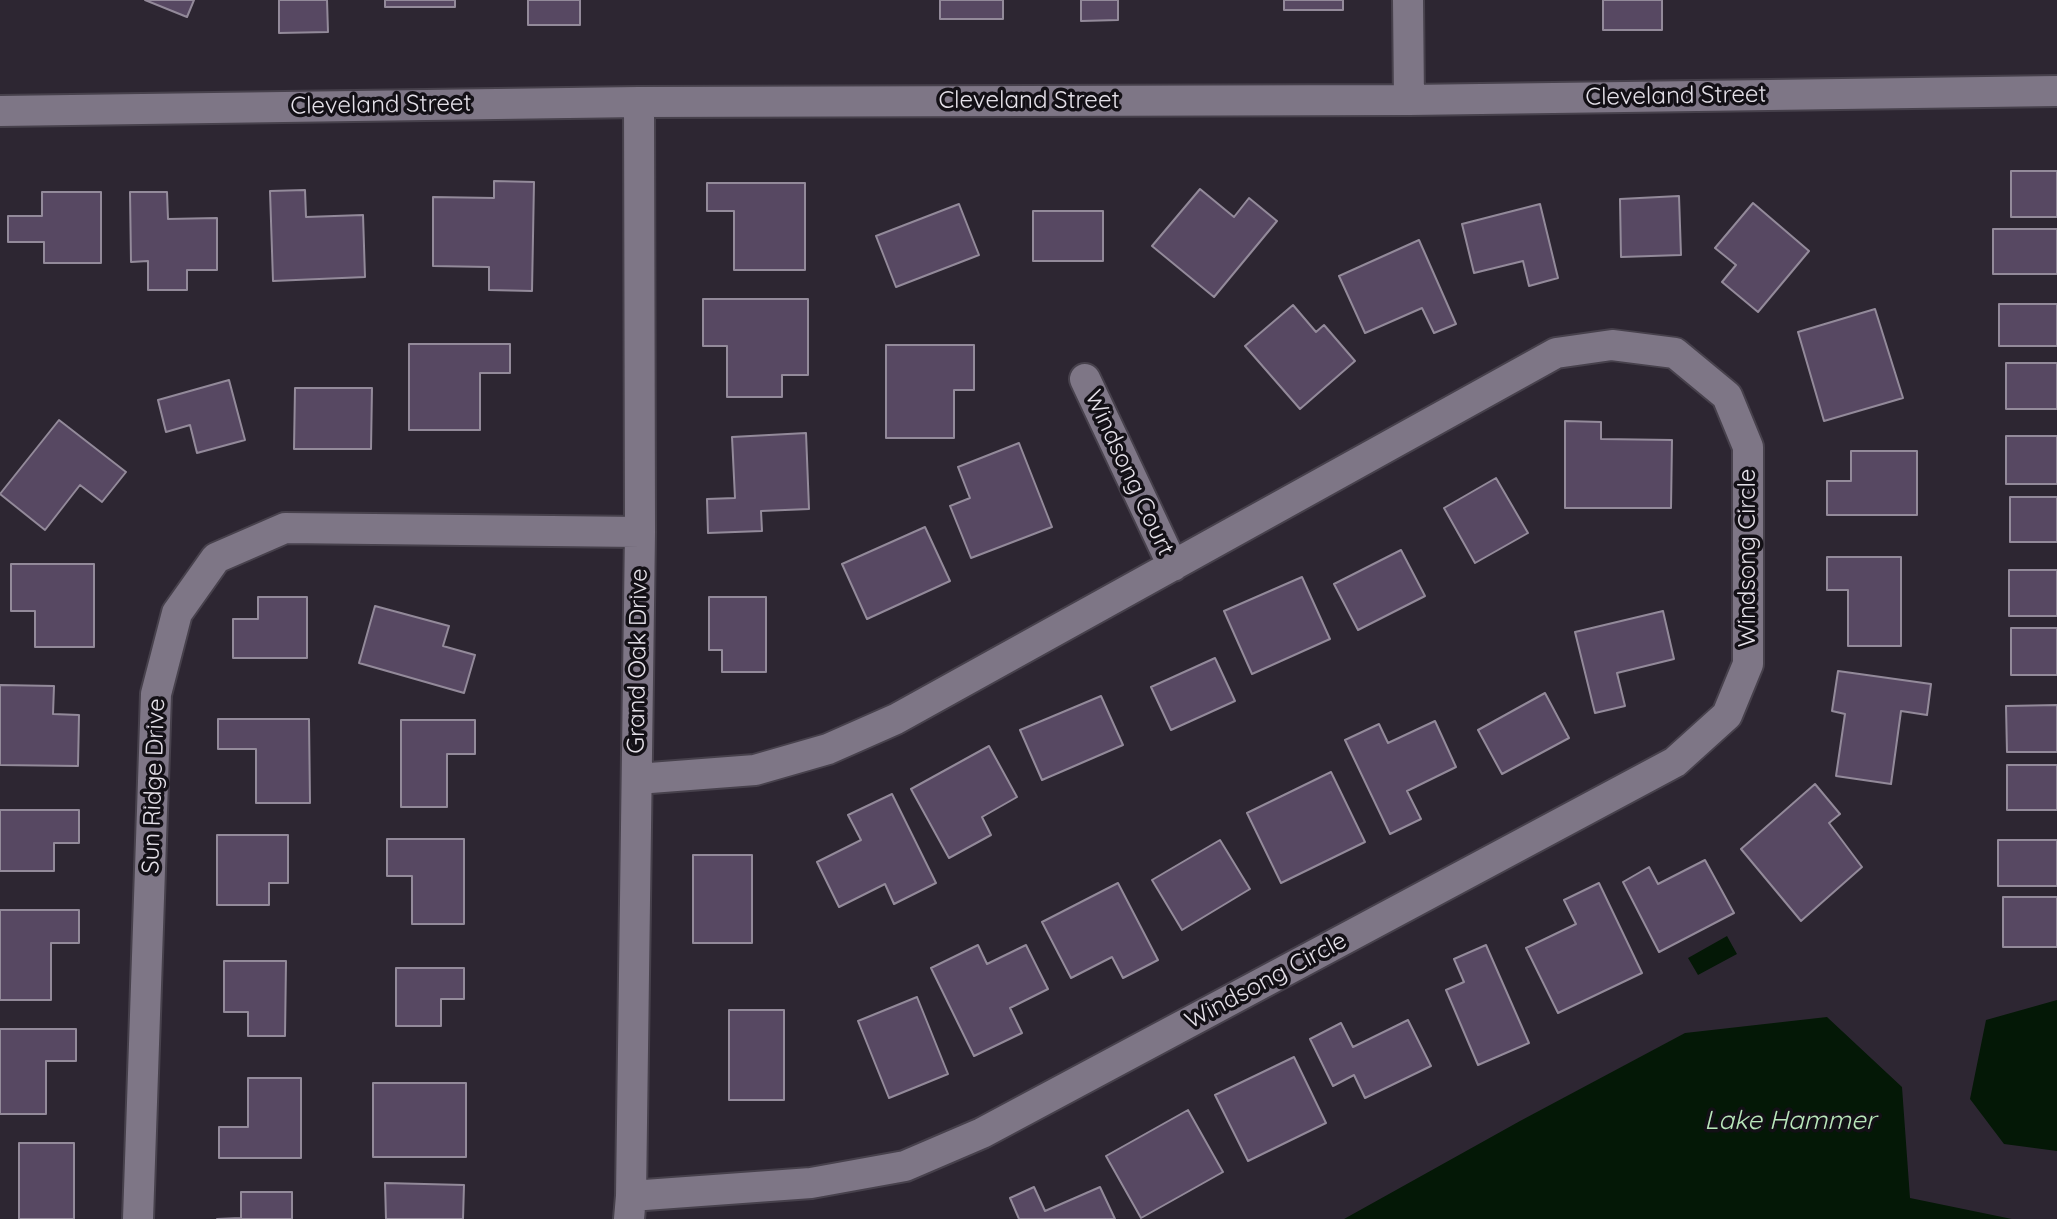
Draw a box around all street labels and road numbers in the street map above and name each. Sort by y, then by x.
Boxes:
street label: Cleveland Street [1585,80,1767,112]
street label: Cleveland Street [938,87,1120,115]
street label: Cleveland Street [290,89,472,121]
street label: Windsong Court [1078,386,1180,560]
street label: Windsong Circle [1734,469,1762,647]
street label: Grand Oak Drive [622,568,654,754]
street label: Sun Ridge Drive [137,698,171,874]
street label: Windsong Circle [1180,926,1352,1036]

